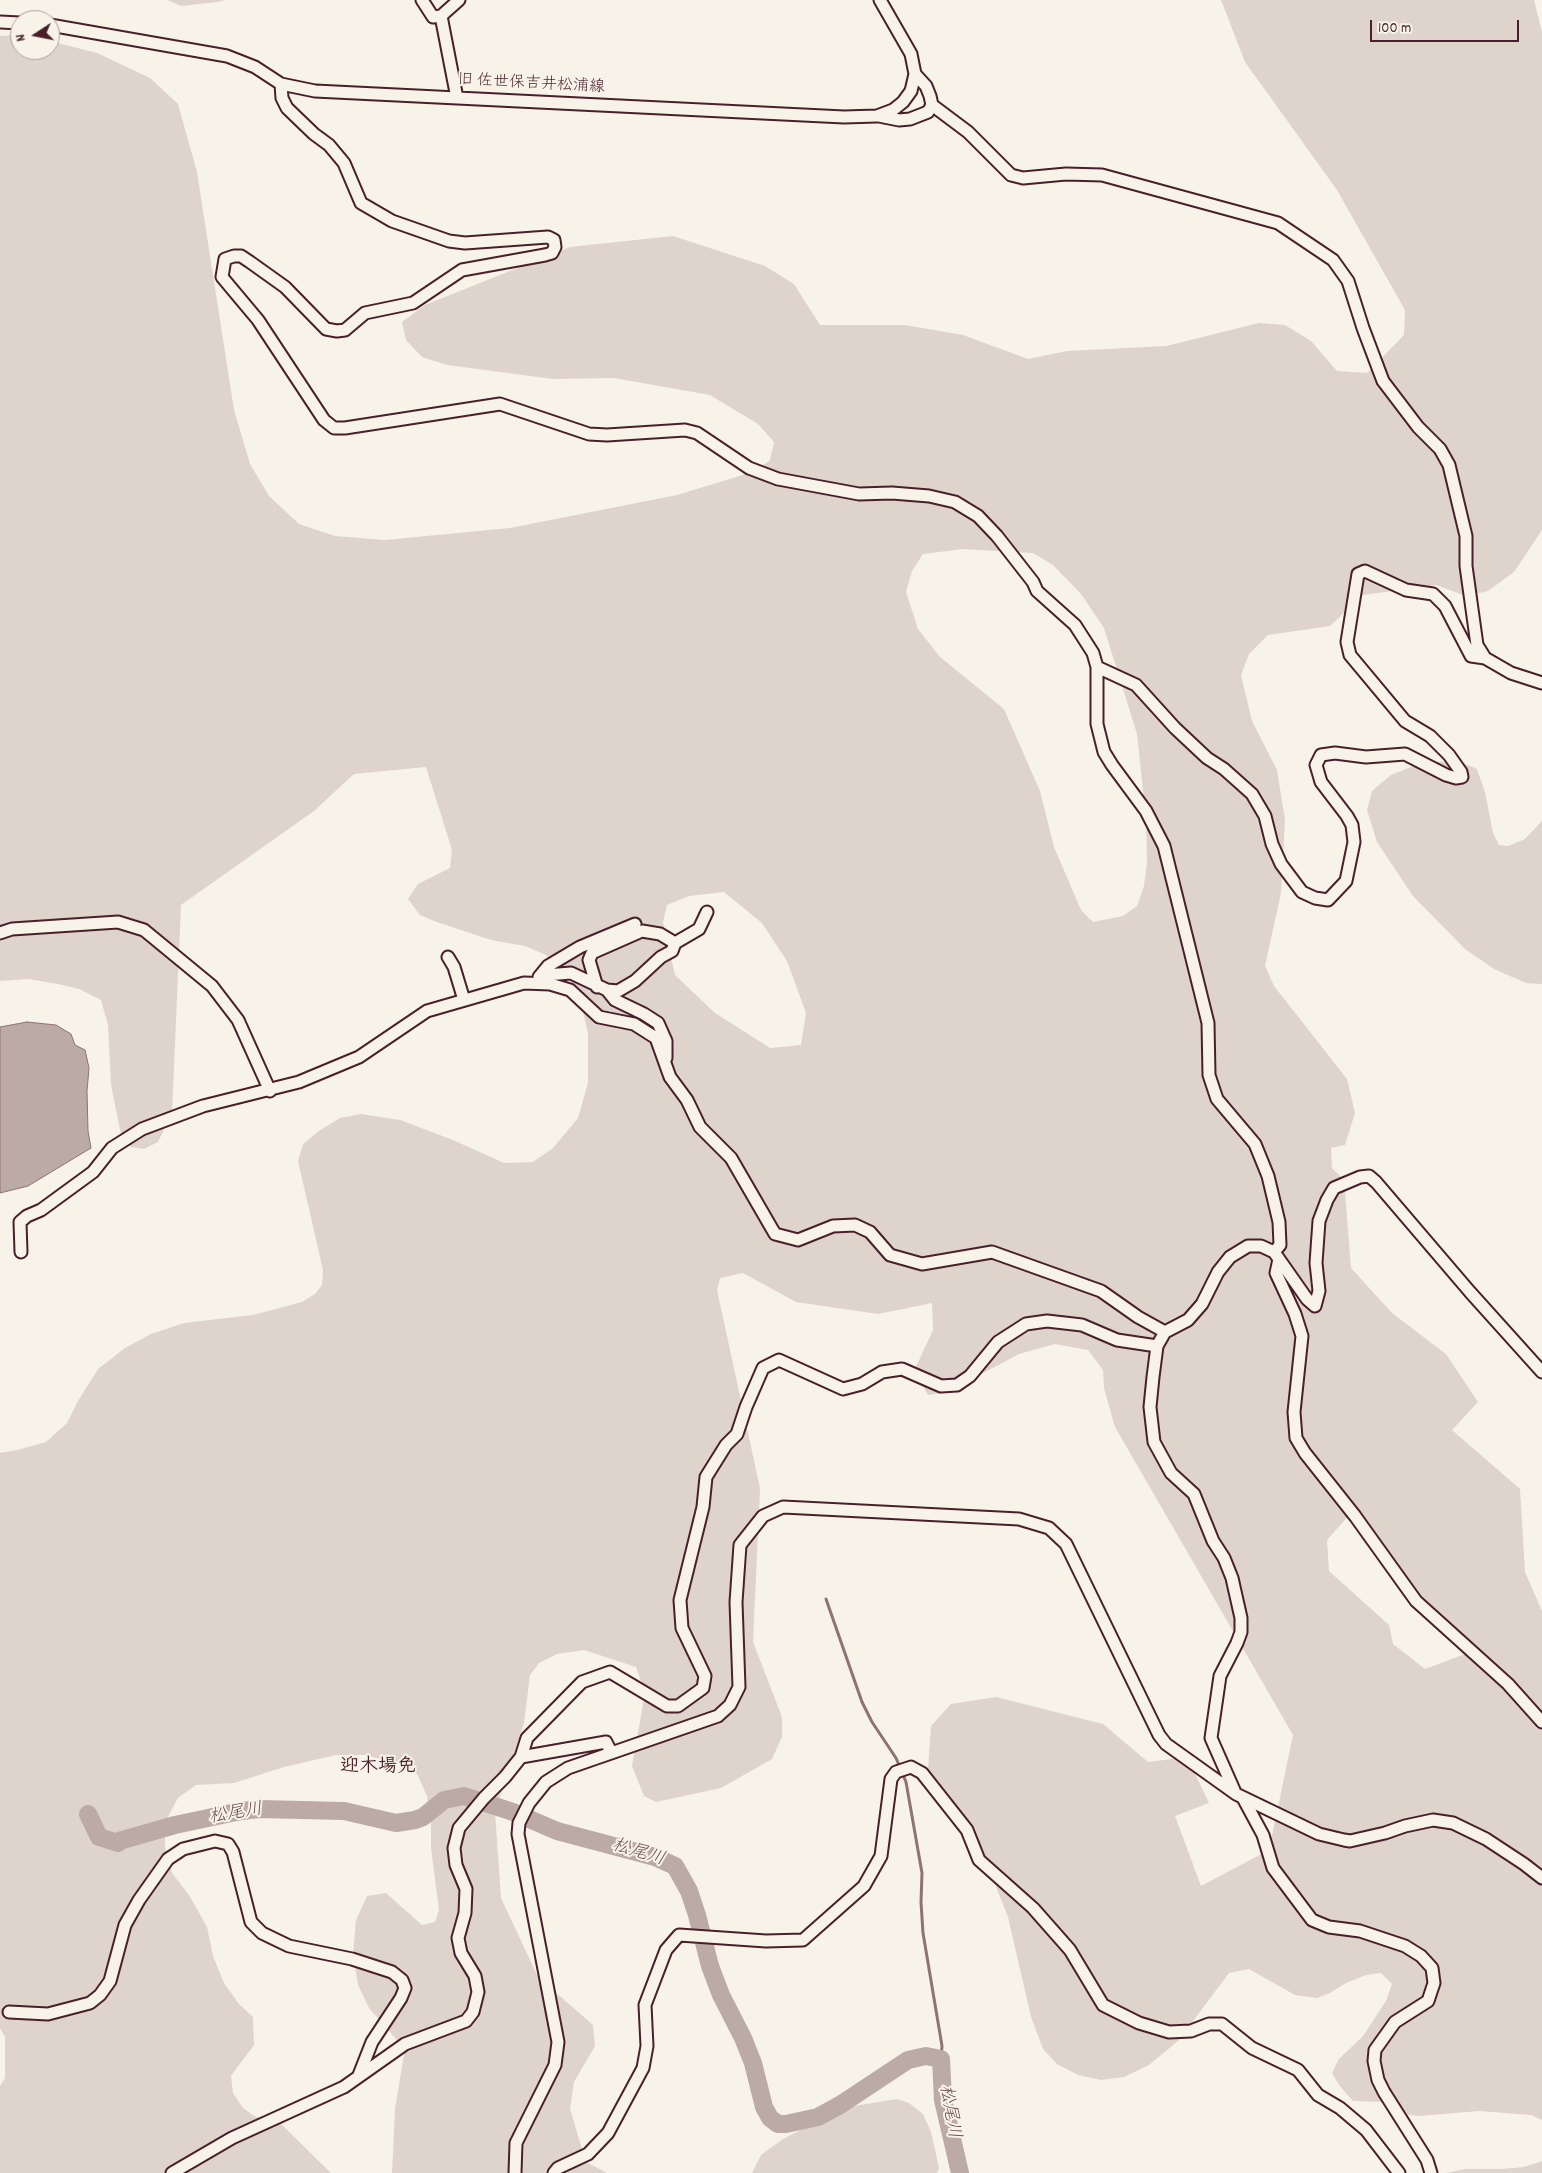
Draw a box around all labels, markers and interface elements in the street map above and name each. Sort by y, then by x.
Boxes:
north arrow [10,10,60,60]
scale bar [1372,10,1521,42]
text: 100 m [1378,18,1411,40]
text: N [11,32,32,43]
street label: 旧 佐世保吉井松浦線 [457,72,605,98]
district label: 迎木場免 [340,1757,416,1779]
water label: 松尾川 [208,1800,264,1830]
water label: 松尾川 [609,1836,667,1872]
water label: 松尾川 [933,2084,963,2140]

